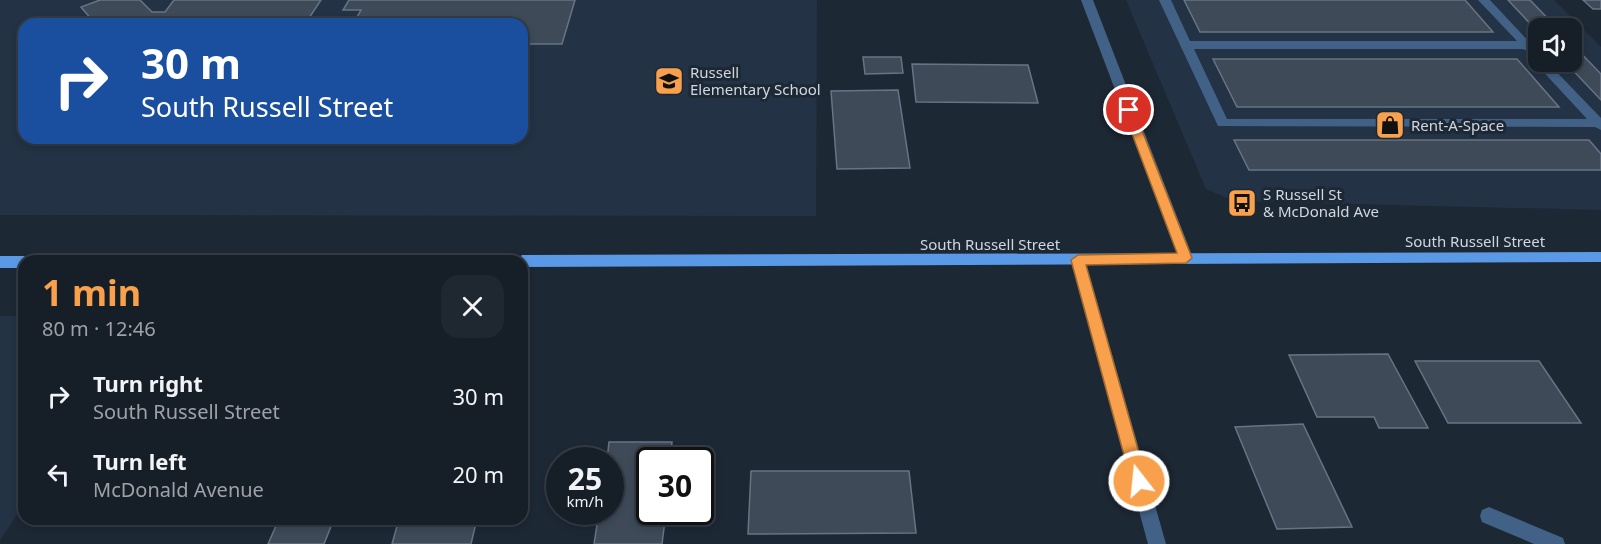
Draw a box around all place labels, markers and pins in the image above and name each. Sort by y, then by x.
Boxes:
place label: Russell Elementary School [690,62,821,99]
school or university icon: Russell Elementary School [653,65,685,97]
pin [1103,84,1154,135]
shop icon: Rent-A-Space [1374,109,1406,141]
place label: Rent-A-Space [1411,115,1504,135]
place label: S Russell St & McDonald Ave [1263,184,1379,221]
bus stop icon: S Russell St & McDonald Ave [1226,187,1258,219]

